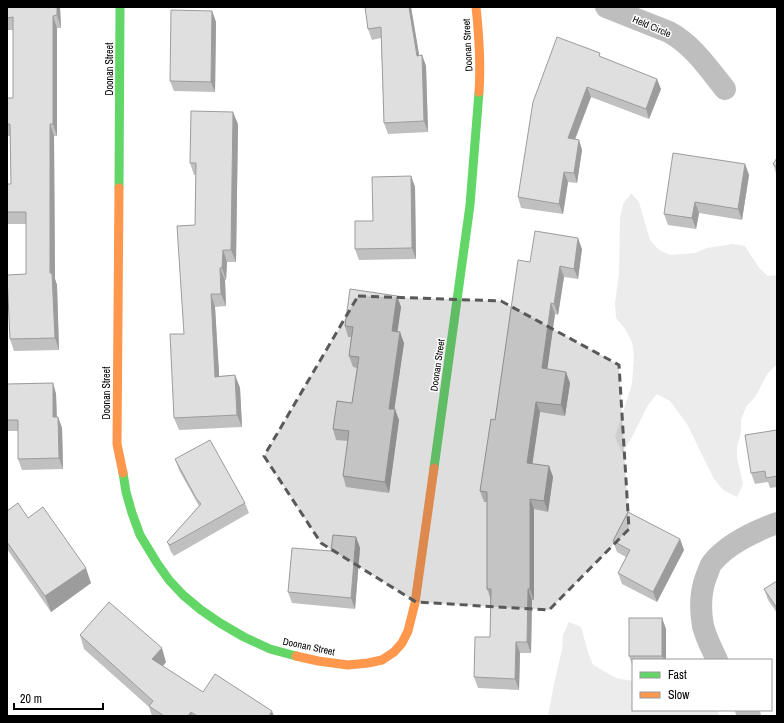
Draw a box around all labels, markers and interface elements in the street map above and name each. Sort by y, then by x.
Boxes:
street label: Held Circle [631,13,673,41]
street label: Doonan Street [460,18,475,72]
street label: Doonan Street [103,42,116,95]
street label: Doonan Street [427,337,448,392]
street label: Doonan Street [100,366,113,419]
street label: Doonan Street [282,635,337,658]
legend [632,659,772,711]
text: Fast [668,667,687,683]
scale bar [14,685,103,711]
text: Slow [668,687,690,703]
text: 20 m [20,691,42,707]

